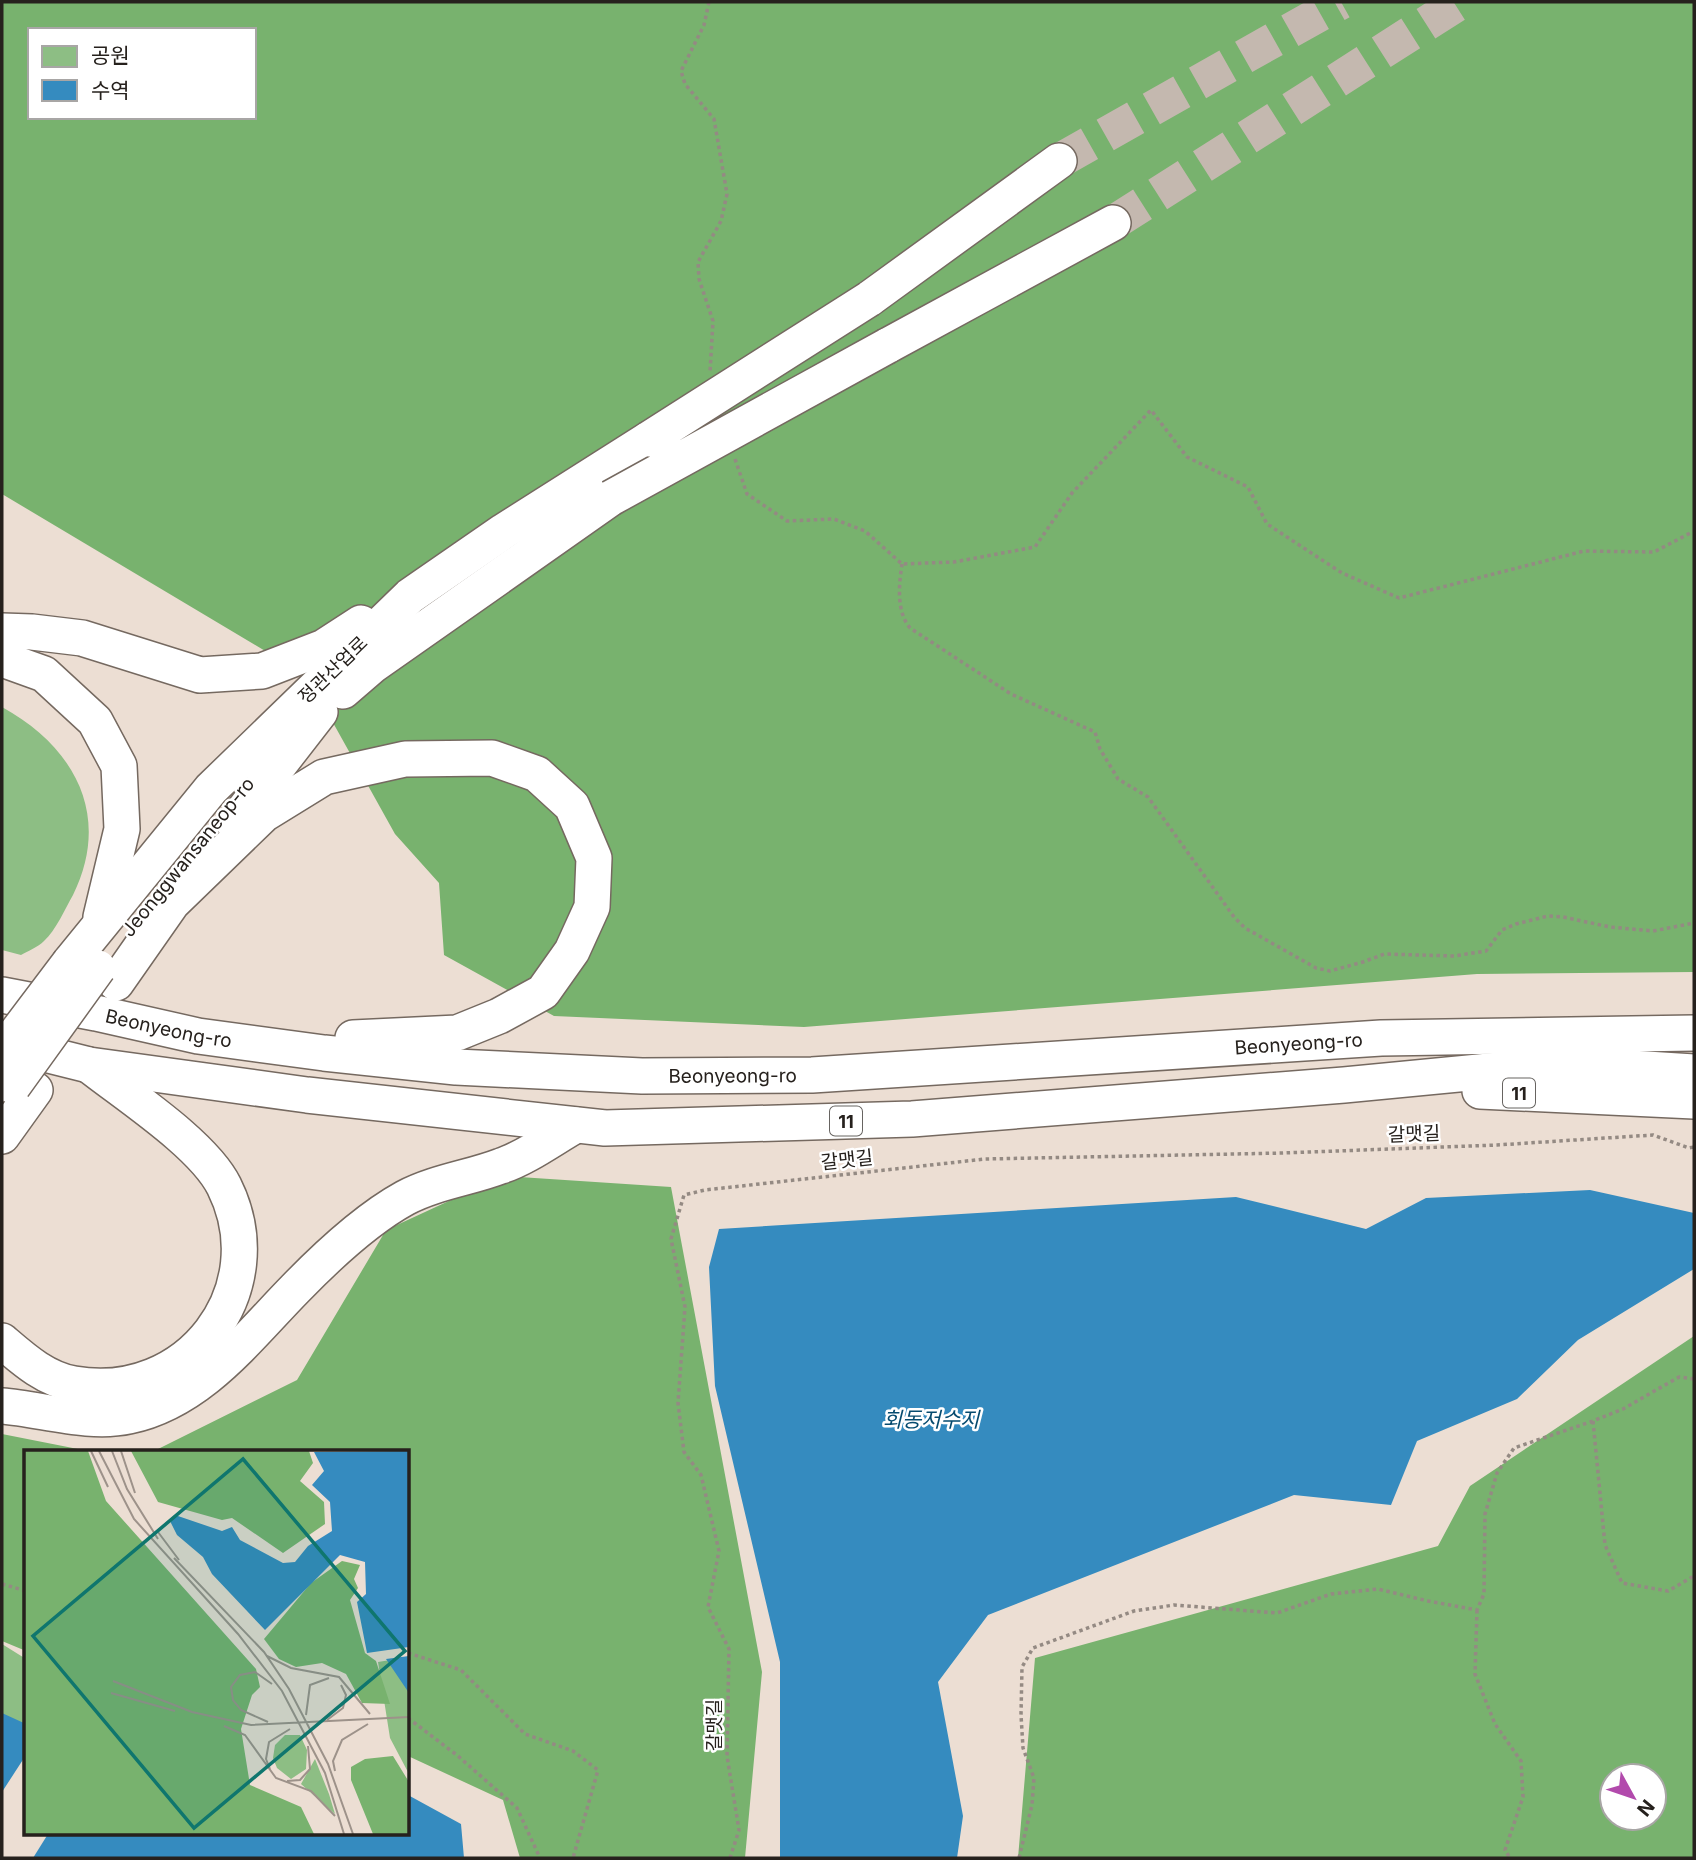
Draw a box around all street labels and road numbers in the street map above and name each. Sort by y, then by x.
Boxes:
street label: 정관산업로 [294,631,372,709]
street label: Jeonggwansaneop-ro [117,773,259,941]
street label: Beonyeong-ro [103,1004,233,1052]
street label: Beonyeong-ro [1234,1028,1363,1059]
street label: Beonyeong-ro [668,1064,797,1087]
road number: 11 [1503,1078,1535,1108]
road number: 11 [830,1106,862,1136]
street label: 갈맷길 [1387,1122,1441,1146]
street label: 갈맷길 [820,1146,874,1174]
street label: 갈맷길 [703,1699,726,1751]

